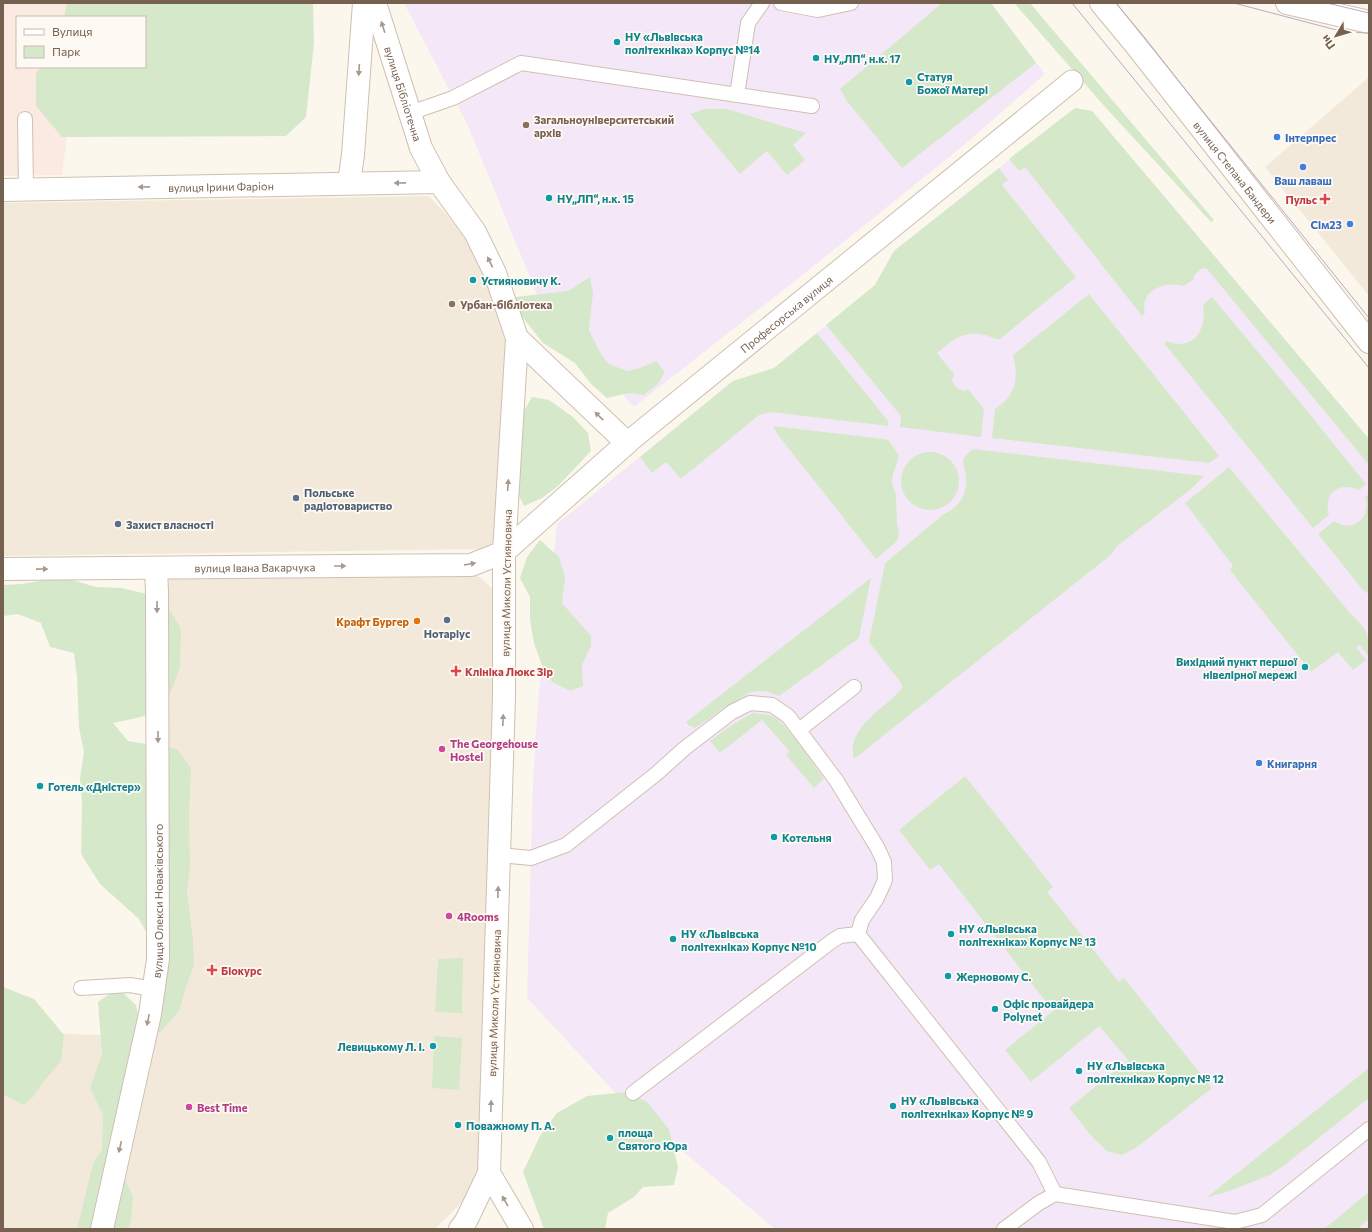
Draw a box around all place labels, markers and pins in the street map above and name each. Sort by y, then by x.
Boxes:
place label: НУ «Львівська політехніка» Корпус №14 [625,30,760,56]
marker: НУ «Львівська політехніка» Корпус №14 [612,37,622,47]
place label: НУ„ЛП“, н.к. 17 [824,52,901,65]
marker: НУ„ЛП“, н.к. 17 [811,53,821,63]
place label: Статуя Божої Матері [917,70,988,96]
marker: Статуя Божої Матері [904,77,914,87]
place label: Загальноуніверситетський архів [534,113,674,139]
marker: Загальноуніверситетський архів [521,120,531,130]
place label: Інтерпрес [1285,131,1336,144]
marker: Інтерпрес [1272,132,1282,142]
marker: Ваш лаваш [1298,162,1308,172]
place label: Ваш лаваш [1274,174,1332,187]
place label: НУ„ЛП“, н.к. 15 [557,192,634,205]
marker: НУ„ЛП“, н.к. 15 [544,193,554,203]
place label: Пульс [1285,193,1317,206]
marker: Пульс [1320,194,1330,204]
place label: Сім23 [1311,218,1342,231]
marker: Сім23 [1345,219,1355,229]
place label: Устияновичу К. [481,274,561,287]
marker: Устияновичу К. [468,275,478,285]
place label: Урбан-бібліотека [460,298,553,311]
marker: Урбан-бібліотека [447,299,457,309]
place label: Польське радіотовариство [304,486,393,512]
marker: Польське радіотовариство [291,493,301,503]
place label: Захист власності [126,518,214,531]
marker: Захист власності [113,519,123,529]
place label: Крафт Бургер [336,615,410,628]
marker: Нотаріус [442,615,452,625]
marker: Крафт Бургер [412,616,422,626]
place label: Нотаріус [424,627,470,640]
place label: Вихідний пункт першої нівелірної мережі [1176,655,1298,681]
marker: Вихідний пункт першої нівелірної мережі [1300,662,1310,672]
marker: Клініка Люкс Зір [450,665,462,677]
place label: Клініка Люкс Зір [465,665,553,678]
place label: The Georgehouse Hostel [450,737,538,763]
marker: The Georgehouse Hostel [437,744,447,754]
place label: Книгарня [1267,757,1317,770]
marker: Книгарня [1254,758,1264,768]
place label: Готель «Дністер» [48,780,141,793]
marker: Готель «Дністер» [35,781,45,791]
place label: Котельня [782,831,832,844]
marker: Котельня [769,832,779,842]
place label: 4Rooms [457,910,499,923]
marker: 4Rooms [444,911,454,921]
place label: НУ «Львівська політехніка» Корпус № 13 [959,922,1096,948]
place label: НУ «Львівська політехніка» Корпус №10 [681,927,817,953]
marker: НУ «Львівська політехніка» Корпус № 13 [946,929,956,939]
marker: НУ «Львівська політехніка» Корпус №10 [668,934,678,944]
marker: Біокурс [206,964,218,976]
place label: Біокурс [221,964,262,977]
place label: Жерновому С. [956,970,1032,983]
marker: Жерновому С. [943,971,953,981]
place label: Офіс провайдера Polynet [1003,997,1094,1023]
marker: Офіс провайдера Polynet [990,1004,1000,1014]
place label: Левицькому Л. І. [337,1040,425,1053]
marker: Левицькому Л. І. [428,1041,438,1051]
place label: НУ «Львівська політехніка» Корпус № 12 [1087,1059,1224,1085]
marker: НУ «Львівська політехніка» Корпус № 12 [1074,1066,1084,1076]
place label: НУ «Львівська політехніка» Корпус № 9 [901,1094,1033,1120]
place label: Best Time [197,1101,248,1114]
marker: НУ «Львівська політехніка» Корпус № 9 [888,1101,898,1111]
marker: Best Time [184,1102,194,1112]
place label: Поважному П. А. [466,1119,555,1132]
marker: Поважному П. А. [453,1120,463,1130]
place label: площа Святого Юра [618,1126,688,1152]
marker: площа Святого Юра [605,1133,615,1143]

